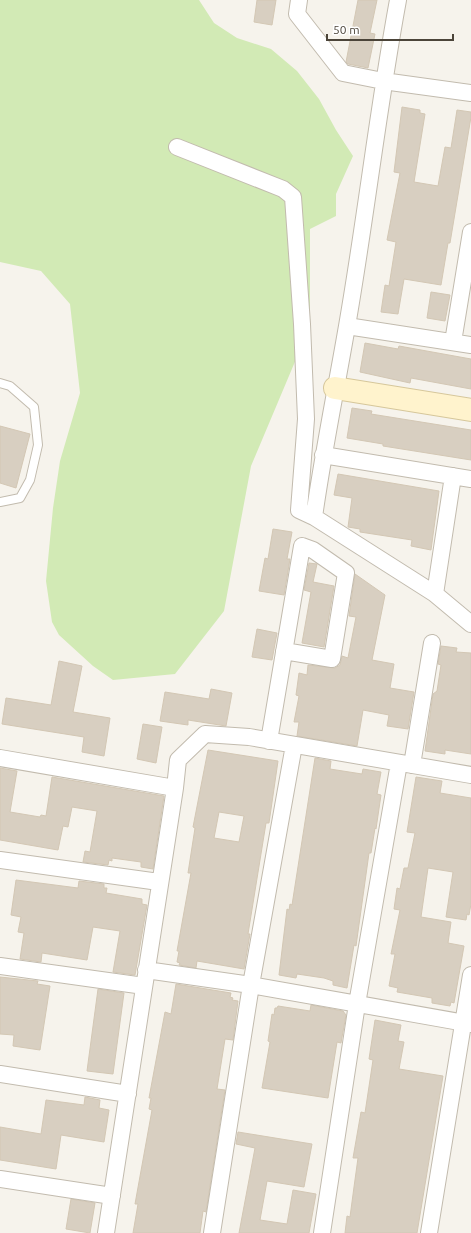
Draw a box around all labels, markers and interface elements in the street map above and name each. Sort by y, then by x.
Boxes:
scale bar [327,16,453,42]
text: 50 m [333,23,360,36]

